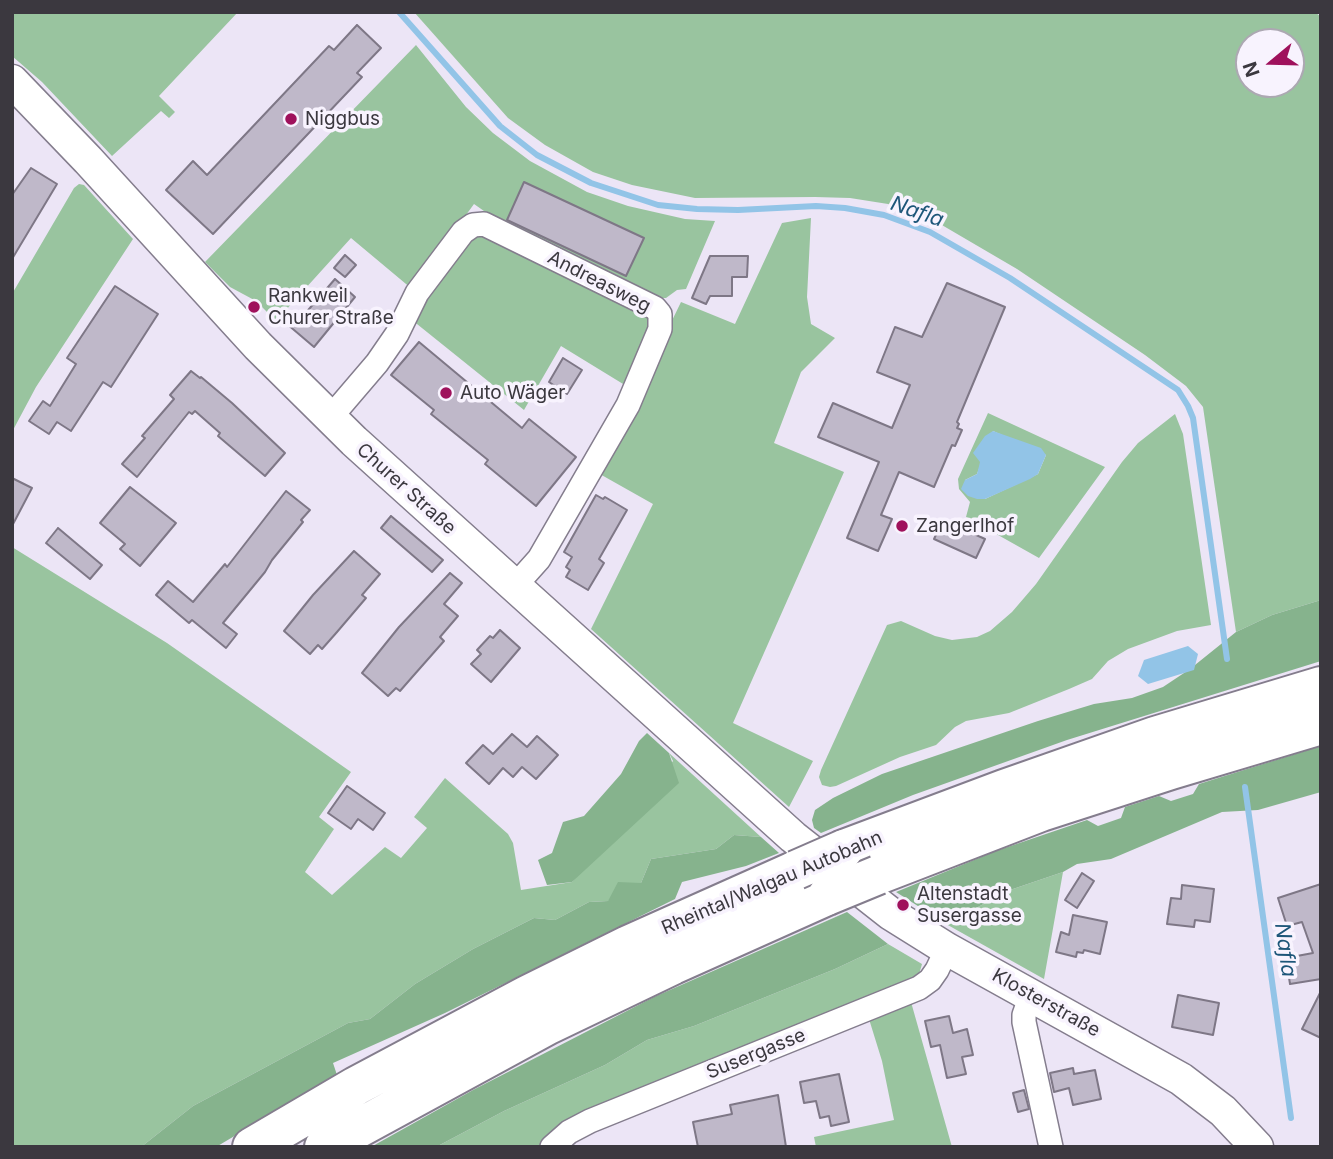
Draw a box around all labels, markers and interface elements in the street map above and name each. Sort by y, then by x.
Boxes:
north arrow [1235,28,1305,98]
text: N [1238,59,1265,80]
place label: Niggbus [305,108,380,130]
marker: Niggbus [283,111,299,127]
water label: Nafla [887,191,947,233]
street label: Andreasweg [544,246,654,318]
place label: Rankweil Churer Straße [268,285,394,329]
marker: Rankweil Churer Straße [246,299,262,315]
place label: Auto Wäger [460,382,565,404]
marker: Auto Wäger [438,385,454,401]
street label: Churer Straße [352,438,460,540]
place label: Zangerlhof [916,515,1014,537]
marker: Zangerlhof [894,518,910,534]
street label: Rheintal/Walgau Autobahn [658,826,886,940]
place label: Altenstadt Susergasse [917,883,1022,927]
marker: Altenstadt Susergasse [895,897,911,913]
water label: Nafla [1269,921,1301,979]
street label: Klosterstraße [988,964,1104,1042]
street label: Susergasse [703,1024,809,1084]

